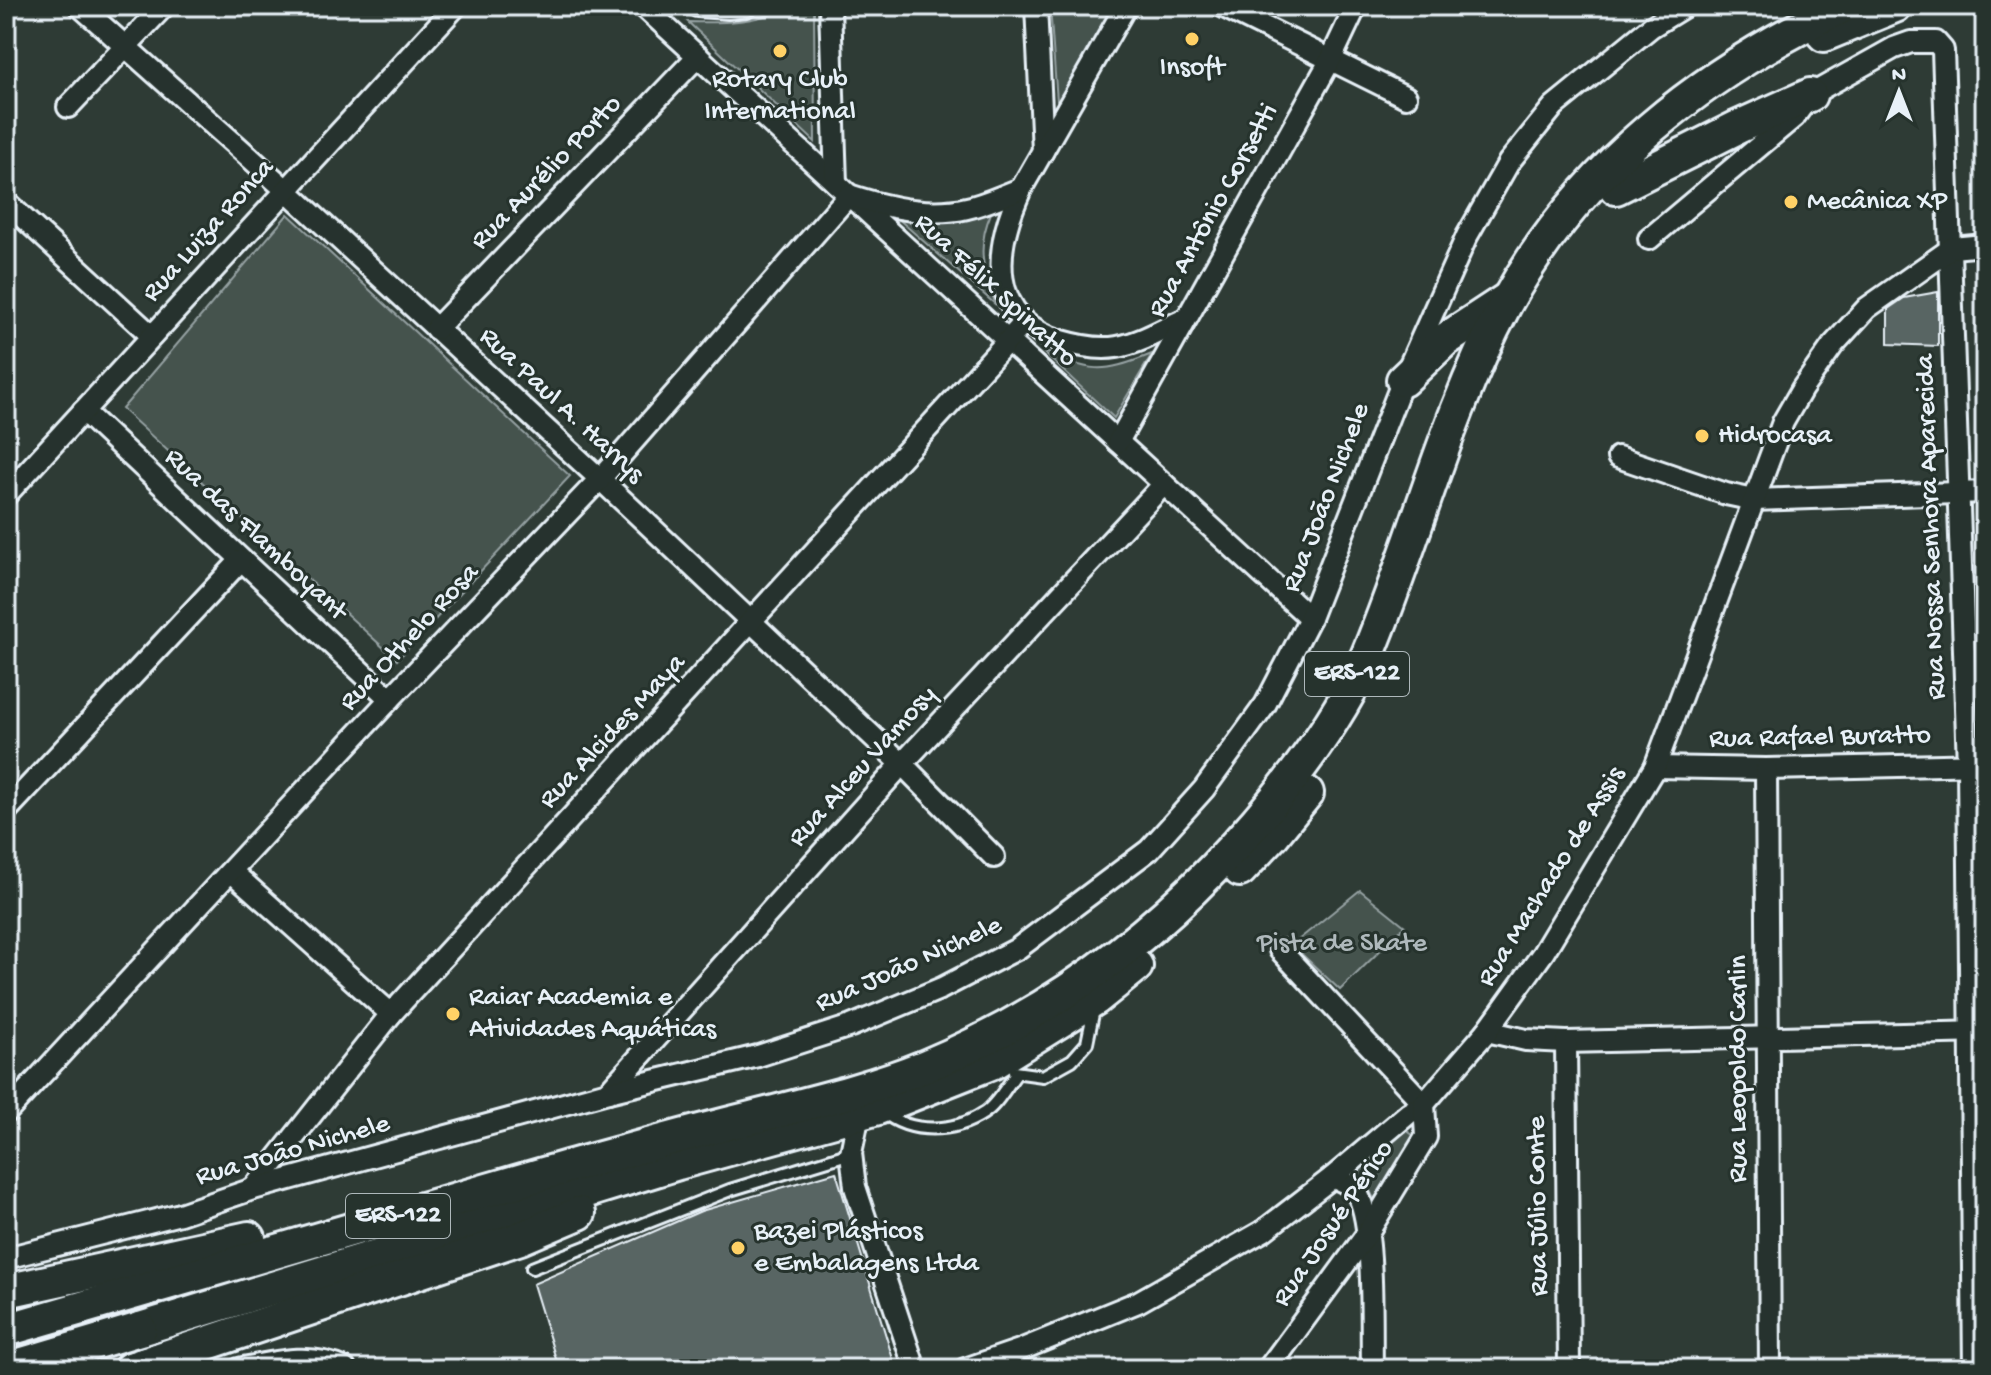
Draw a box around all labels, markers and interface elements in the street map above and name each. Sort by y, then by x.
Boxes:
marker: Insoft [1183,30,1201,48]
marker: Rotary Club International [771,42,789,60]
place label: Insoft [1160,52,1227,85]
north arrow [1859,52,1939,132]
text: N [1892,63,1906,89]
place label: Rotary Club International [704,64,856,129]
street label: Rua Aurélio Porto [465,88,629,258]
street label: Rua Antônio Corsetti [1141,98,1287,324]
street label: Rua Luiza Ronca [136,151,283,309]
place label: Mecânica XP [1807,186,1948,219]
marker: Mecânica XP [1782,193,1800,211]
street label: Rua Félix Spinatto [906,207,1084,375]
street label: Rua Paul A. Harrys [471,321,651,492]
street label: Rua Nossa Senhora Aparecida [1909,352,1955,700]
street label: Rua João Nichele [1276,398,1378,597]
place label: Hidrocasa [1718,420,1833,453]
marker: Hidrocasa [1693,427,1711,445]
street label: Rua das Flamboyant [157,442,355,630]
street label: Rua Othelo Rosa [333,556,488,719]
street label: Rua Alcides Maya [533,646,694,817]
road number: ERS-122 [1305,652,1409,696]
street label: Rua Alceu Vamosy [782,679,944,855]
street label: Rua Rafael Buratto [1709,720,1931,756]
street label: Rua Machado de Assis [1471,760,1634,993]
street label: Rua João Nichele [811,909,1008,1021]
park label: Pista de Skate [1256,928,1427,961]
street label: Rua Leopoldo Carlin [1723,955,1756,1183]
place label: Raiar Academia e Atividades Aquáticas [469,982,717,1047]
marker: Raiar Academia e Atividades Aquáticas [444,1005,462,1023]
street label: Rua João Nichele [192,1107,394,1194]
street label: Rua Júlio Conte [1521,1115,1557,1296]
street label: Rua Josué Périco [1266,1134,1402,1314]
road number: ERS-122 [346,1194,450,1238]
place label: Bazei Plásticos e Embalagens Ltda [753,1216,980,1281]
marker: Bazei Plásticos e Embalagens Ltda [729,1239,747,1257]

